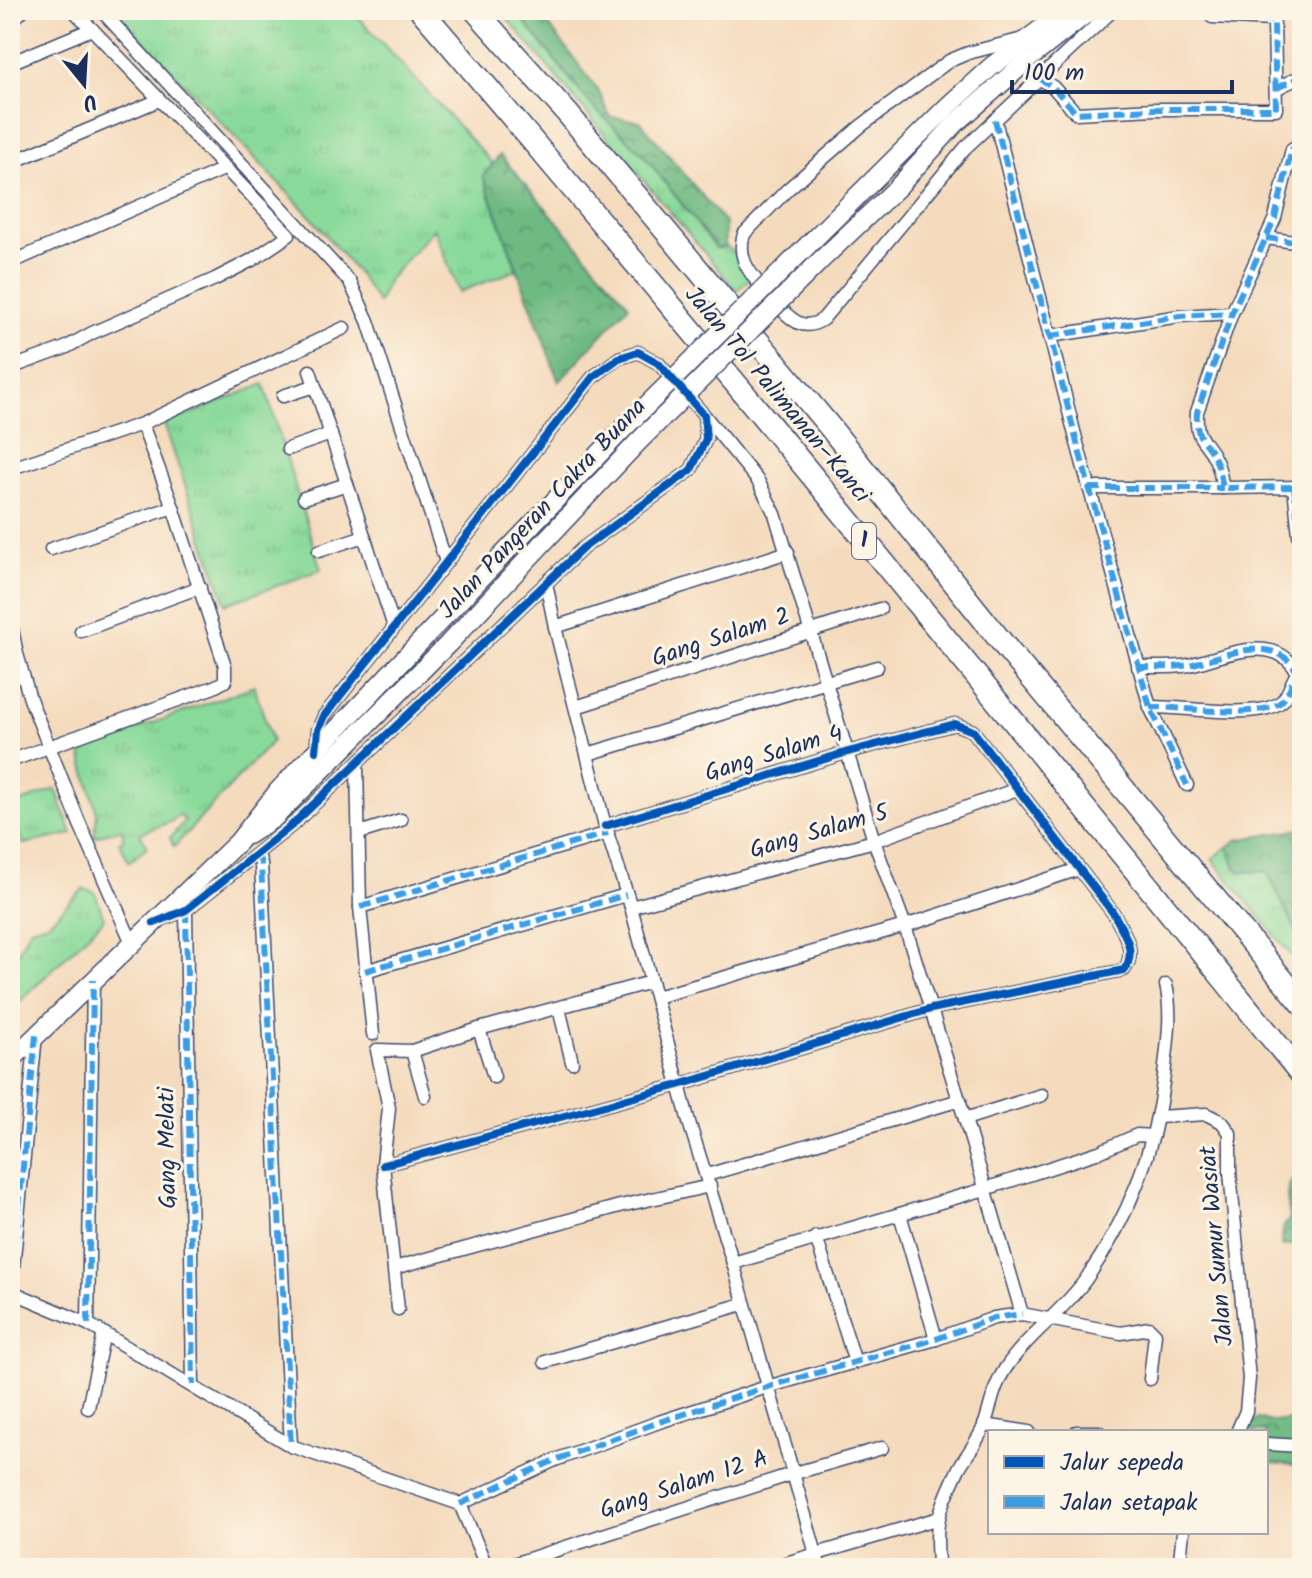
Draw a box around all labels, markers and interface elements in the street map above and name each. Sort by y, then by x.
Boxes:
north arrow [44,44,124,124]
scale bar [1012,44,1232,94]
text: 100 m [1024,54,1084,93]
text: U [78,82,101,119]
street label: Jalan Tol Palimanan–Kanci [674,278,881,513]
street label: Jalan Pangeran Cakra Buana [430,389,656,629]
road number: 1 [852,523,876,559]
street label: Gang Salam 2 [647,597,795,679]
street label: Gang Salam 4 [700,714,848,794]
street label: Gang Salam 5 [745,793,895,870]
street label: Gang Melati [147,1086,189,1209]
street label: Jalan Sumur Wasiat [1189,1143,1245,1348]
legend [988,1430,1268,1534]
street label: Gang Salam 12 A [595,1439,773,1531]
text: Jalur sepeda [1060,1444,1184,1483]
text: Jalan setapak [1060,1484,1198,1523]

